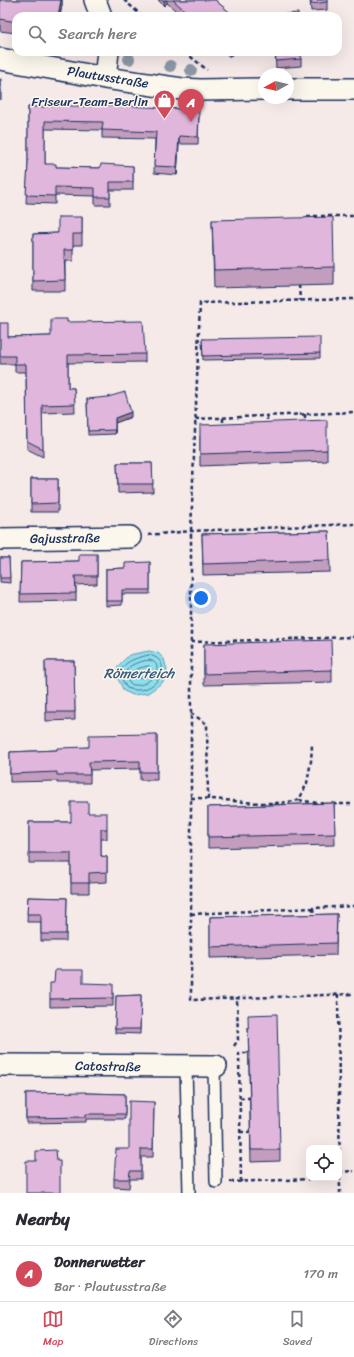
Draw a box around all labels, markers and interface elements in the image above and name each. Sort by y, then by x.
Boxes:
search box [12,12,342,56]
text: Search here [58,21,137,47]
icon: search [26,23,48,45]
street label: Plautusstraße [66,59,151,95]
north arrow [258,68,294,104]
shop icon: Friseur-Team-Berlin [151,88,177,121]
pin: A [178,89,204,122]
place label: Friseur-Team-Berlin [31,90,148,113]
street label: Gajusstraße [30,526,101,550]
your location [191,588,211,608]
water label: Römerteich [104,661,176,686]
street label: Catostraße [75,1054,141,1078]
map controls [306,1145,342,1181]
button: locate [306,1145,342,1181]
text: Nearby [16,1204,70,1234]
text: Donnerwetter [54,1249,144,1275]
text: A [25,1262,33,1285]
text: 170 m [303,1262,338,1285]
text: Bar · Plautusstraße [54,1275,167,1298]
tab: Map [42,1308,64,1351]
tab: Directions [149,1308,198,1351]
tab: Saved [283,1308,312,1351]

